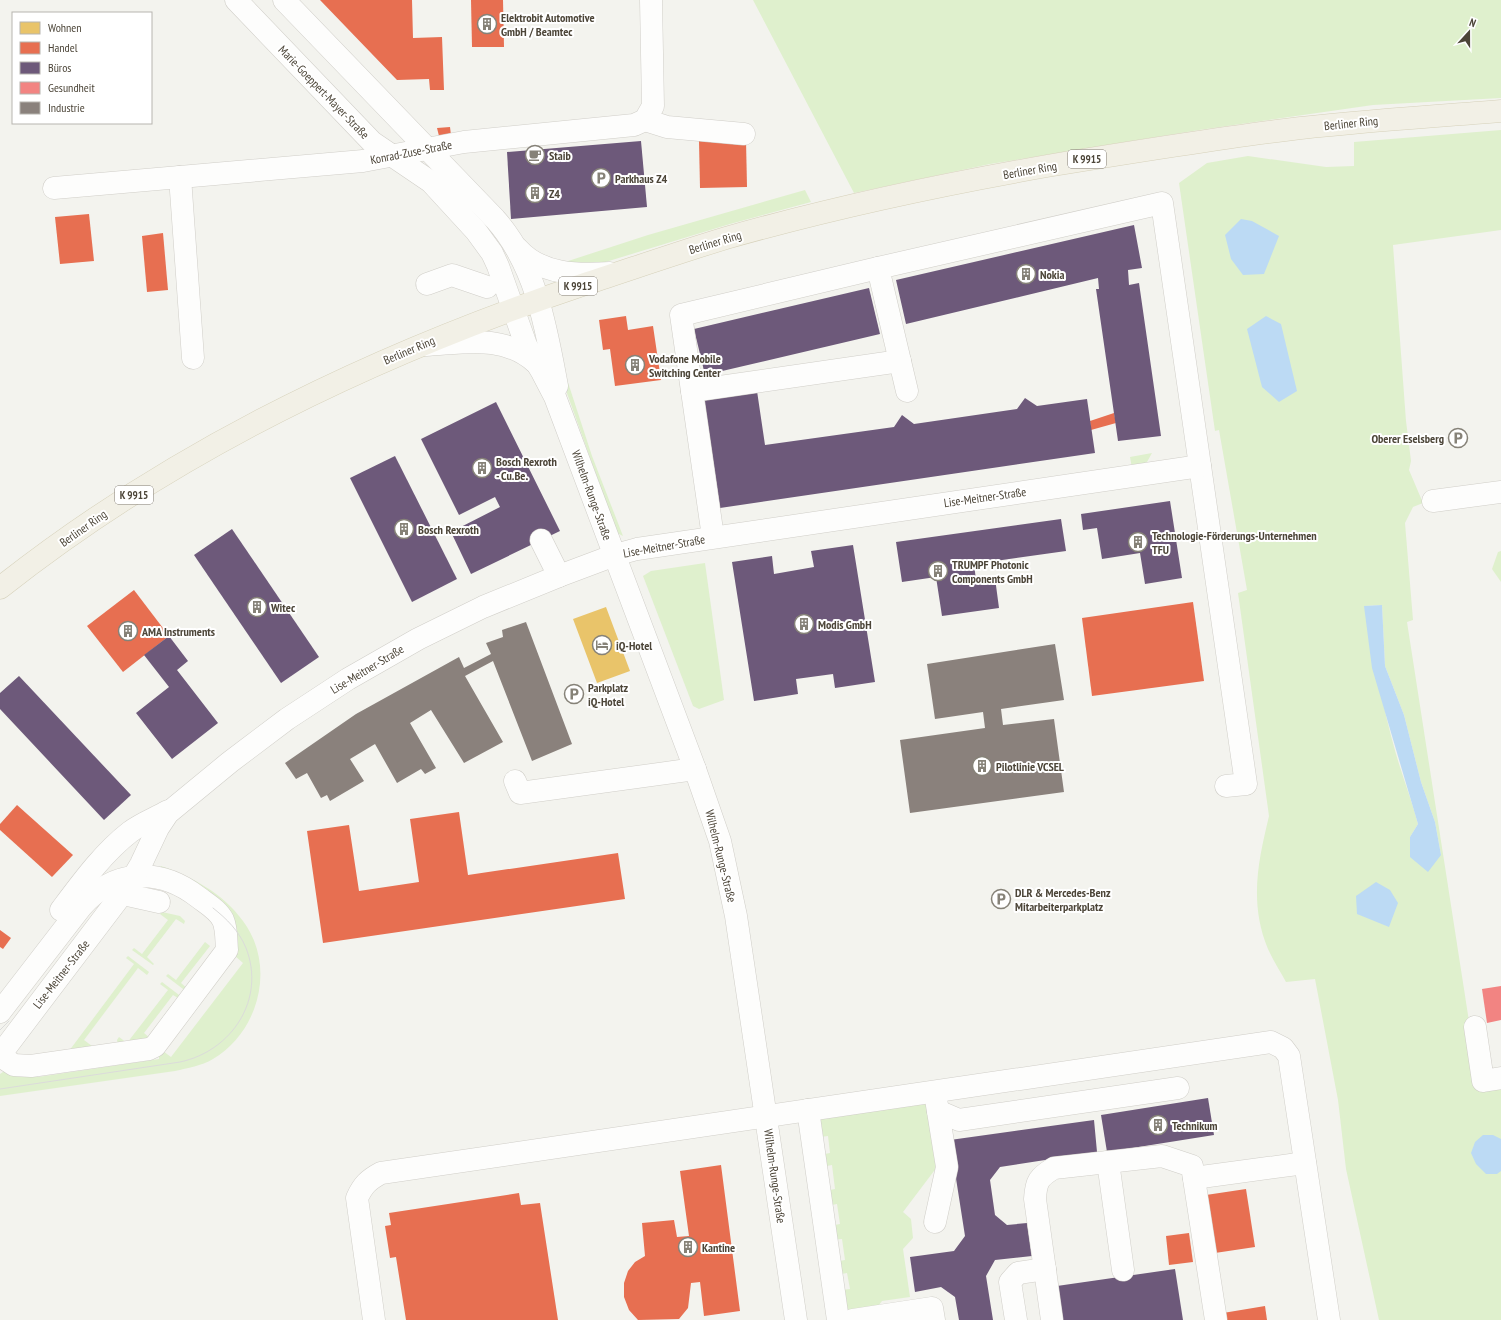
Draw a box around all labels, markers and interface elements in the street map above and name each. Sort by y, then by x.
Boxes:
place label: Elektrobit Automotive GmbH / Beamtec [501,10,595,39]
legend [12,12,152,124]
north arrow [1449,12,1489,52]
building icon: Elektrobit Automotive GmbH / Beamtec [476,13,498,35]
text: N [1467,15,1478,30]
text: Wohnen [48,20,82,35]
text: Handel [48,40,78,55]
street label: Marie-Goeppert-Mayer-Straße [275,42,373,142]
text: Büros [48,60,71,75]
text: Gesundheit [48,80,95,95]
text: Industrie [48,100,85,115]
street label: Berliner Ring [1323,113,1379,133]
street label: Konrad-Zuse-Straße [369,137,453,167]
cafe icon: Staib [524,144,546,166]
place label: Staib [549,148,571,163]
road number: K 9915 [1068,150,1106,168]
street label: Berliner Ring [1002,158,1058,182]
parking icon: Parkhaus Z4 [590,167,612,189]
place label: Parkhaus Z4 [615,171,667,186]
building icon: Z4 [524,182,546,204]
place label: Z4 [549,186,560,201]
street label: Berliner Ring [687,227,743,257]
building icon: Nokia [1015,263,1037,285]
place label: Nokia [1040,267,1064,282]
road number: K 9915 [559,277,597,295]
street label: Berliner Ring [381,333,437,367]
place label: Vodafone Mobile Switching Center [648,351,721,380]
building icon: Vodafone Mobile Switching Center [624,354,646,376]
parking icon: Oberer Eselsberg [1447,427,1469,449]
place label: Oberer Eselsberg [1371,431,1444,446]
street label: Wilhelm-Runge-Straße [569,448,615,542]
place label: Bosch Rexroth - Cu.Be. [496,454,557,483]
building icon: Bosch Rexroth - Cu.Be. [471,457,493,479]
street label: Lise-Meitner-Straße [943,484,1027,510]
road number: K 9915 [115,486,153,504]
street label: Berliner Ring [57,506,109,550]
building icon: Bosch Rexroth [393,518,415,540]
place label: Bosch Rexroth [418,522,479,537]
place label: Technologie-Förderungs-Unternehmen TFU [1152,528,1317,557]
street label: Lise-Meitner-Straße [622,531,706,561]
building icon: Technologie-Förderungs-Unternehmen TFU [1127,531,1149,553]
place label: TRUMPF Photonic Components GmbH [952,557,1033,586]
building icon: TRUMPF Photonic Components GmbH [927,560,949,582]
building icon: Witec [246,596,268,618]
place label: Witec [270,600,296,615]
building icon: Modis GmbH [793,613,815,635]
place label: Modis GmbH [818,617,872,632]
building icon: AMA Instruments [117,620,139,642]
place label: AMA Instruments [141,624,215,639]
hotel icon: iQ-Hotel [591,634,613,656]
place label: iQ-Hotel [616,638,652,653]
street label: Lise-Meitner-Straße [328,641,406,697]
place label: Parkplatz iQ-Hotel [588,680,629,709]
parking icon: Parkplatz iQ-Hotel [563,683,585,705]
building icon: Pilotlinie VCSEL [971,755,993,777]
place label: Pilotlinie VCSEL [996,759,1064,774]
street label: Wilhelm-Runge-Straße [702,808,740,904]
place label: DLR & Mercedes-Benz Mitarbeiterparkplatz [1015,885,1111,914]
parking icon: DLR & Mercedes-Benz Mitarbeiterparkplatz [990,888,1012,910]
street label: Lise-Meitner-Straße [30,937,92,1011]
building icon: Technikum [1147,1114,1169,1136]
place label: Technikum [1172,1118,1218,1133]
street label: Wilhelm-Runge-Straße [761,1128,789,1224]
building icon: Kantine [677,1236,699,1258]
place label: Kantine [702,1240,735,1255]

